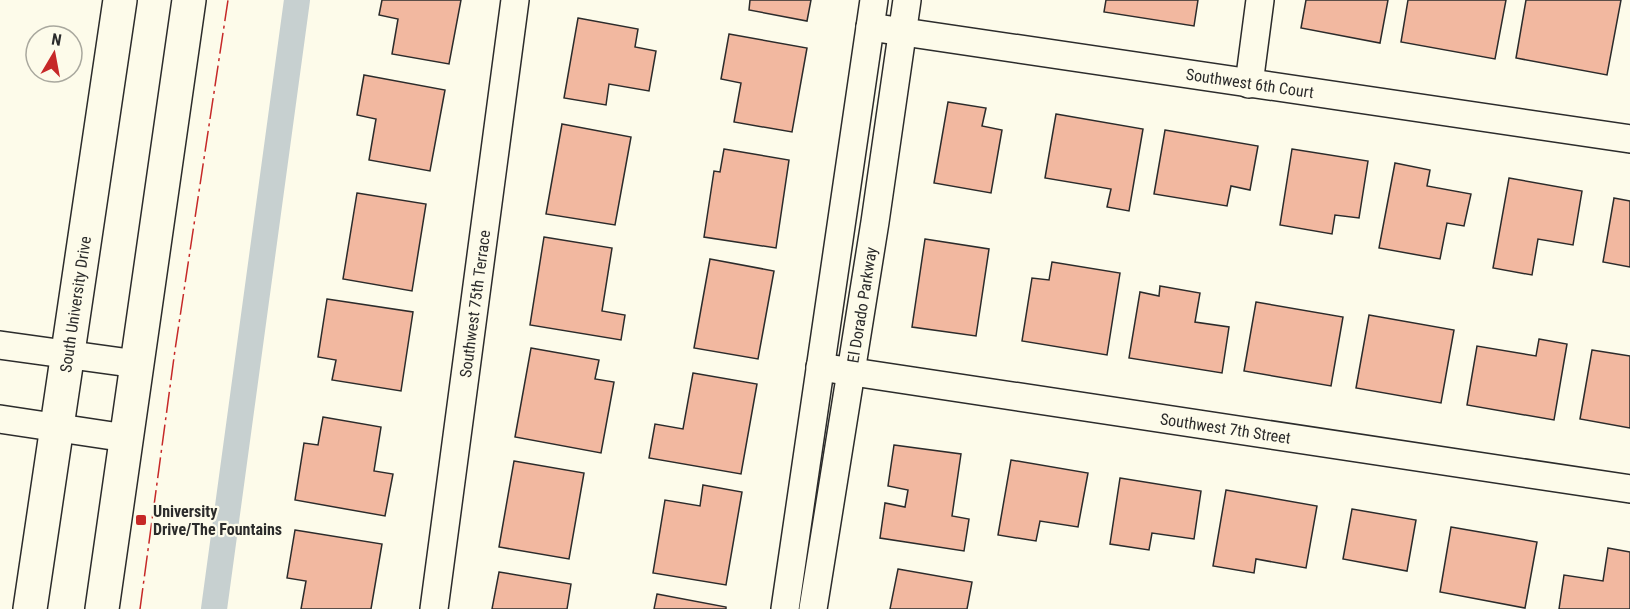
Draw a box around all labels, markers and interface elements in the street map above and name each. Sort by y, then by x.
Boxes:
north arrow [24,24,84,84]
text: N [50,30,63,50]
street label: Southwest 6th Court [1185,65,1315,102]
street label: Southwest 75th Terrace [456,229,494,379]
street label: South University Drive [56,235,95,374]
street label: El Dorado Parkway [844,245,881,364]
street label: Southwest 7th Street [1159,409,1292,448]
place label: University Drive/The Fountains [153,502,282,539]
marker: University Drive/The Fountains [134,513,148,527]

